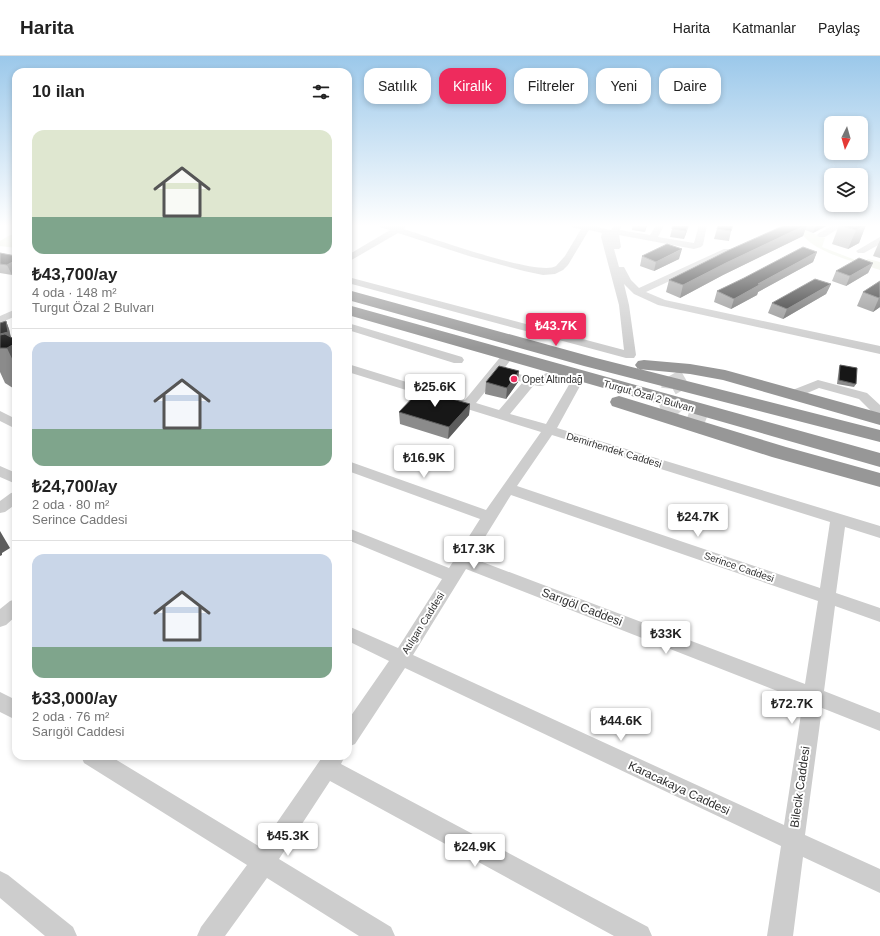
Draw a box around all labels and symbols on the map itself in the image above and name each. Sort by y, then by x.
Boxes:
north arrow [824,116,868,160]
pin: ₺43.7K [523,313,589,347]
pin: ₺25.6K [402,374,468,408]
marker: Opet Altındağ [509,374,519,384]
place label: Opet Altındağ [522,374,583,385]
street label: Turgut Özal 2 Bulvarı [602,378,696,414]
street label: Demirhendek Caddesi [565,430,663,470]
pin: ₺16.9K [391,445,457,479]
pin: ₺24.7K [665,504,731,538]
pin: ₺17.3K [441,536,507,570]
street label: Serince Caddesi [703,550,775,584]
street label: Sarıgöl Caddesi [540,585,624,629]
street label: Atılgan Caddesi [400,590,446,656]
pin: ₺33K [642,621,690,655]
pin: ₺72.7K [759,691,825,725]
pin: ₺44.6K [588,708,654,742]
street label: Bilecik Caddesi [787,745,813,829]
street label: Karacakaya Caddesi [626,758,732,818]
pin: ₺45.3K [255,823,321,857]
pin: ₺24.9K [442,834,508,868]

